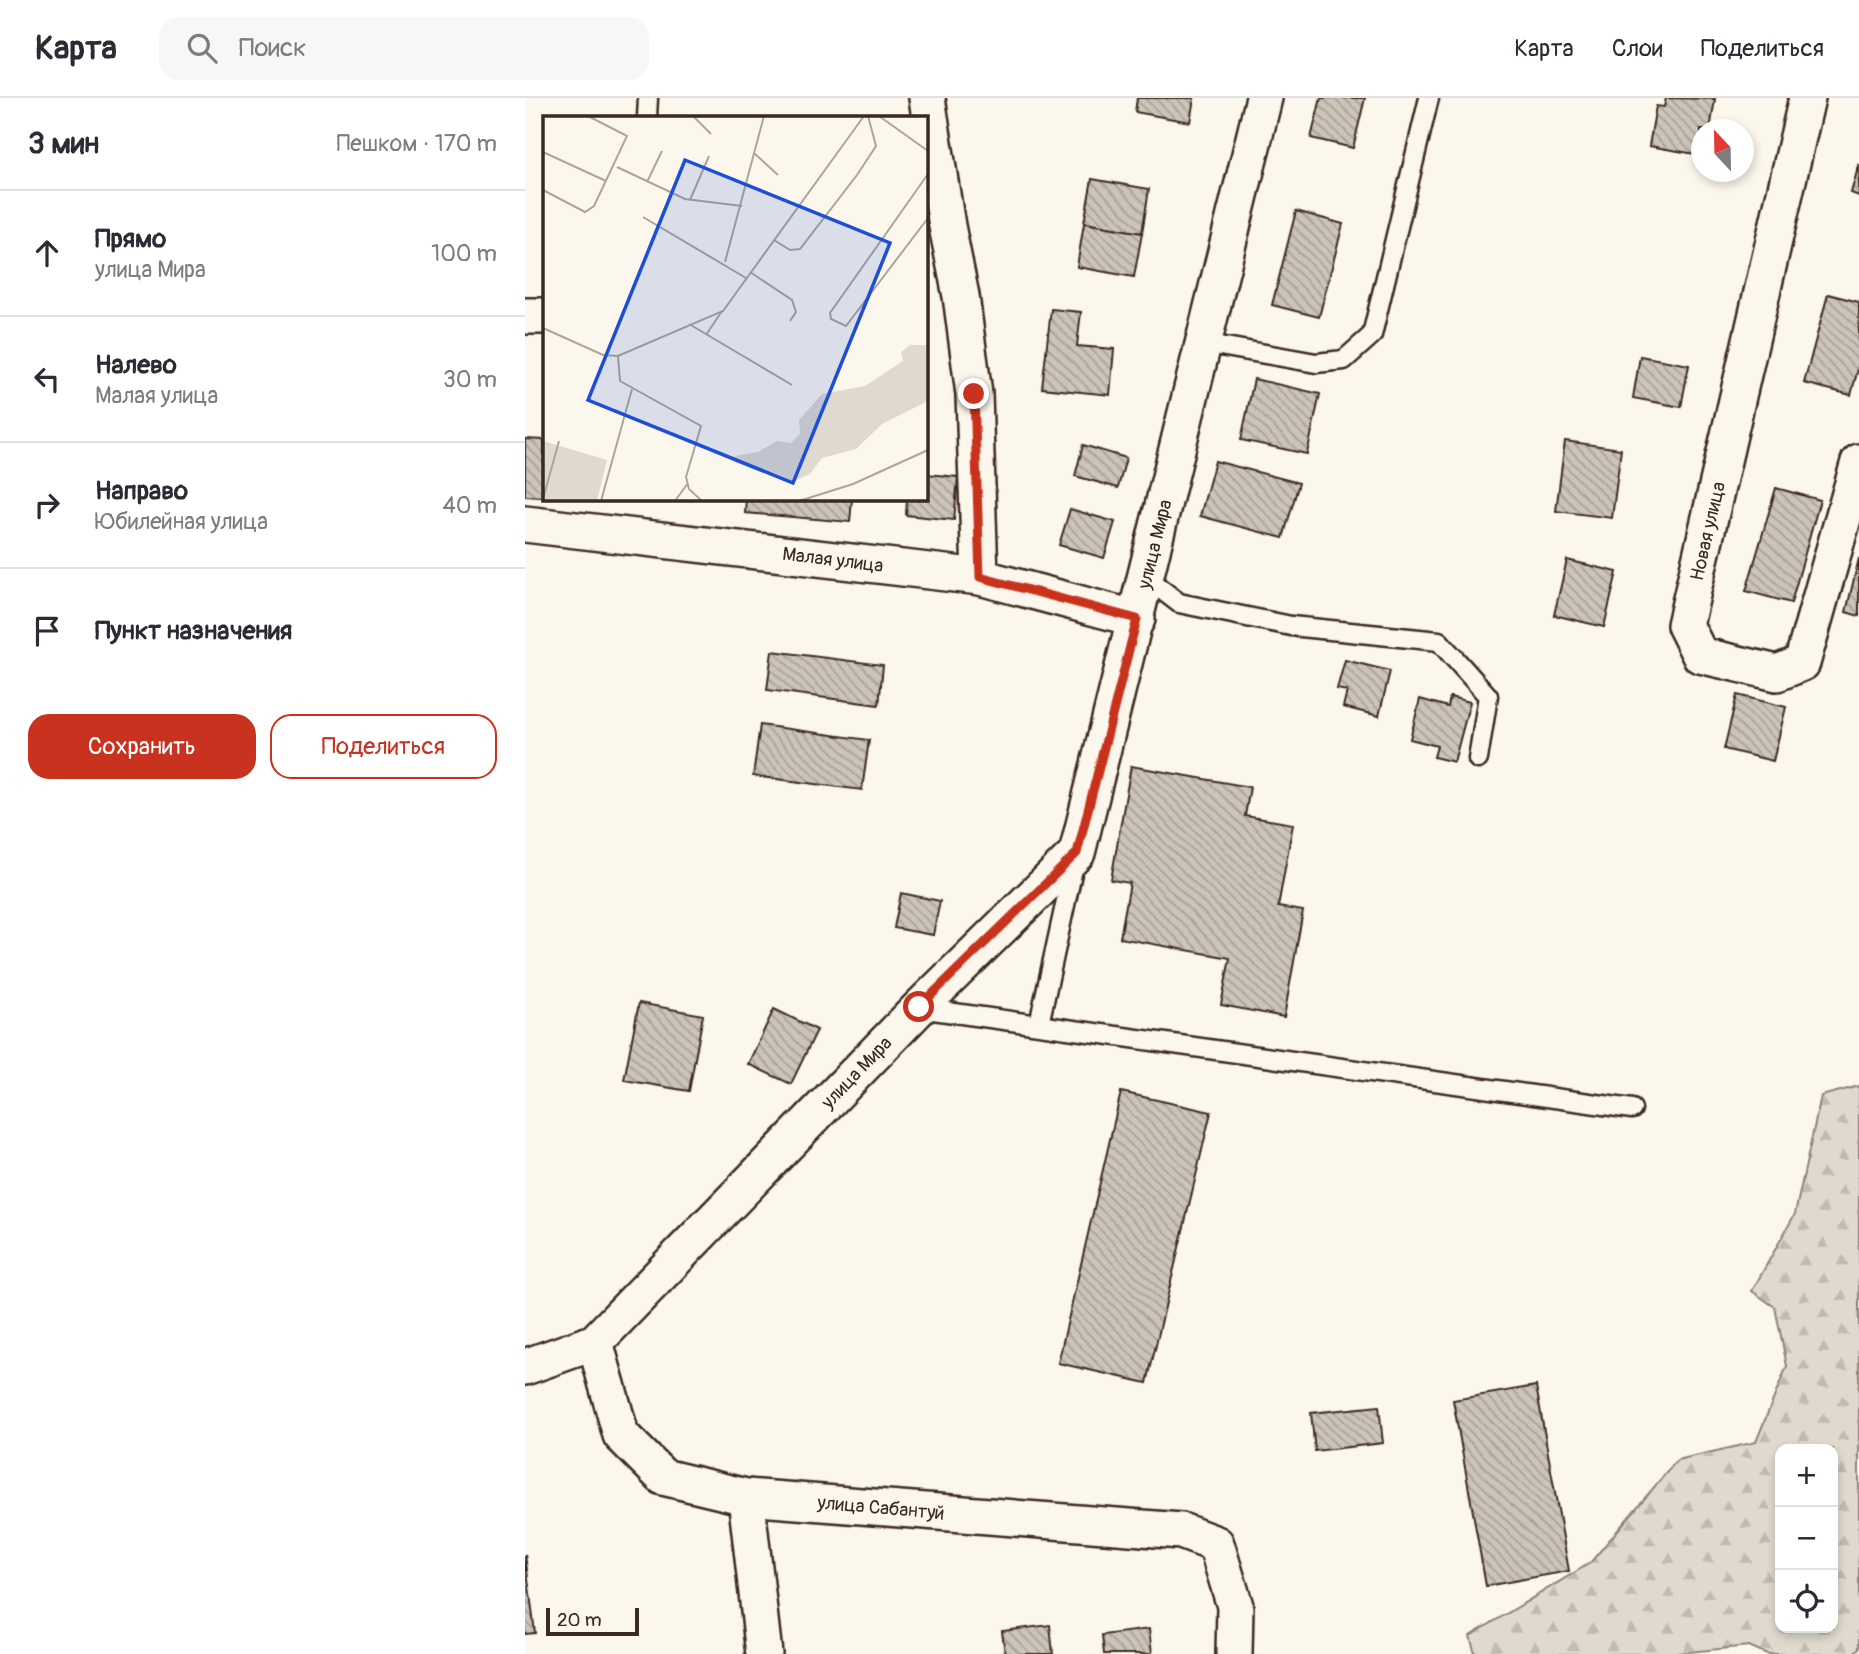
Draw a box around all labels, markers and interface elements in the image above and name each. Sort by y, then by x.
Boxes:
search box [159,17,649,80]
text: Карта [35,28,117,69]
icon: search [183,29,221,67]
text: Поиск [239,32,307,64]
text: Карта [1514,34,1574,63]
text: Слои [1612,34,1663,63]
text: Поделиться [1701,34,1824,63]
inset map [543,116,927,500]
north arrow [1691,119,1754,182]
text: 3 мин [28,125,99,162]
text: Пешком · 170 m [337,129,497,158]
text: Прямо [95,223,166,255]
icon: ahead [28,234,66,272]
text: 100 m [431,239,497,268]
text: улица Мира [95,255,206,284]
text: Налево [95,349,177,381]
icon: left [28,360,66,398]
text: 30 m [443,365,497,394]
route end [958,378,989,409]
text: Малая улица [95,381,218,410]
text: Направо [95,475,188,507]
street label: Новая улица [1685,479,1731,583]
icon: right [28,486,66,524]
text: 40 m [443,491,497,520]
street label: улица Мира [1132,497,1178,592]
text: Юбилейная улица [95,507,268,536]
street label: Малая улица [781,542,885,578]
icon: arrive [28,612,66,650]
text: Пункт назначения [95,615,292,647]
button: Сохранить [28,714,256,779]
button: Поделиться [270,714,497,779]
route start [903,991,934,1022]
street label: улица Мира [816,1031,897,1115]
map controls [1775,1444,1838,1633]
button: + [1775,1444,1838,1507]
street label: улица Сабантуй [815,1490,945,1526]
button: − [1775,1507,1838,1570]
button: locate [1775,1570,1838,1633]
scale bar [546,1605,639,1637]
text: 20 m [557,1608,602,1632]

